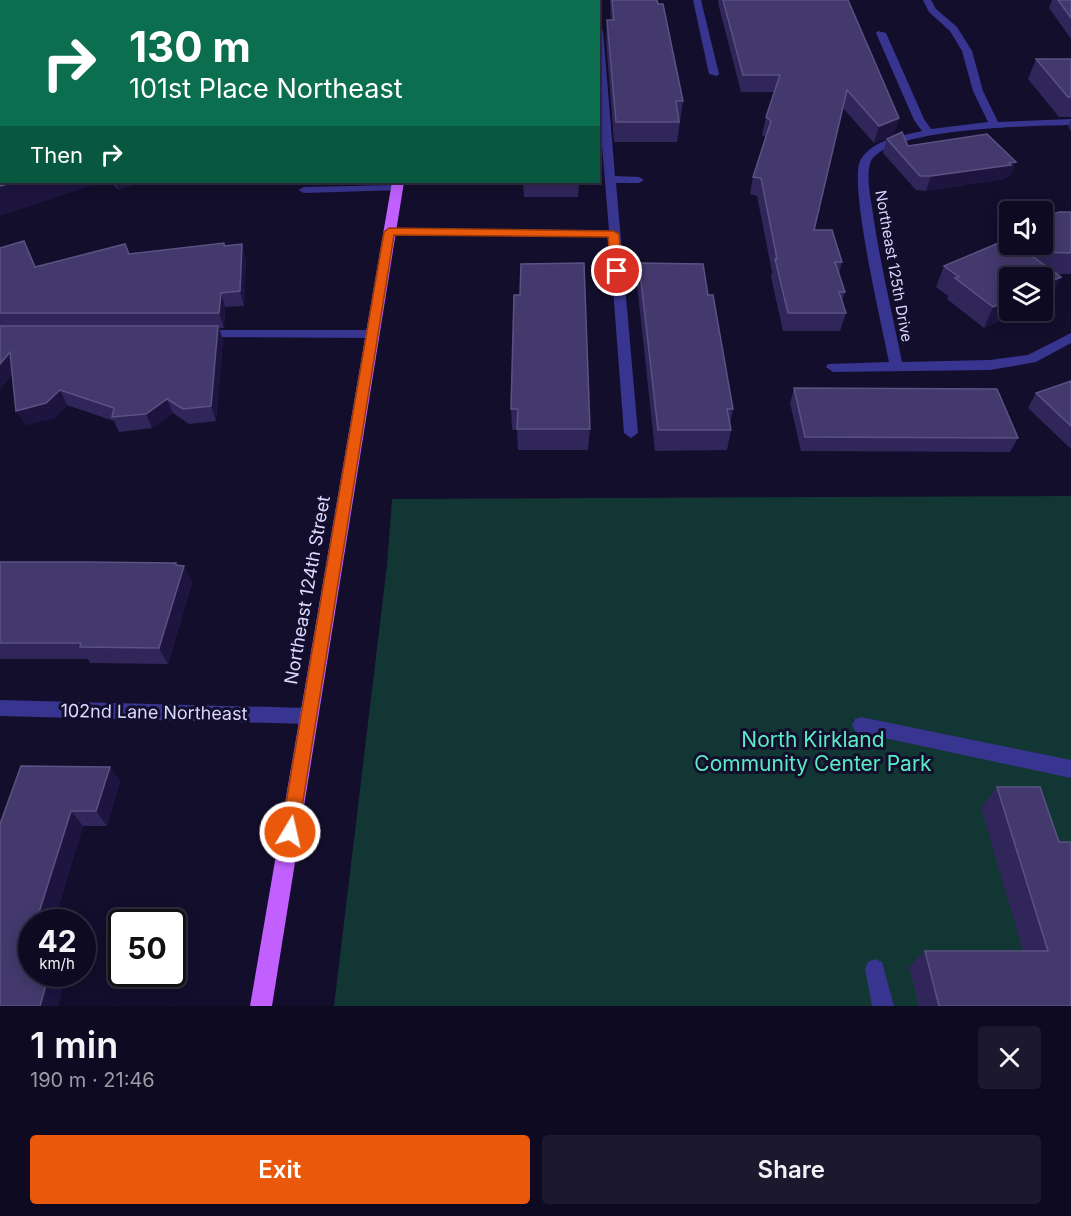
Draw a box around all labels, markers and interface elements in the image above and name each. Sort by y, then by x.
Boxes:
text: 130 m [129,21,251,72]
icon: right [30,24,108,102]
text: 101st Place Northeast [129,72,403,105]
icon: right [95,138,128,171]
text: Then [30,142,83,168]
street label: Northeast 125th Drive [871,189,917,343]
map controls [999,201,1053,321]
button: sound [999,201,1053,255]
pin [591,245,642,296]
icon: arrive [600,254,633,287]
button: layers [999,267,1053,321]
street label: Northeast 124th Street [280,494,334,686]
street label: 102nd Lane Northeast [60,700,248,724]
park label: North Kirkland Community Center Park [694,727,932,776]
position arrow [258,800,322,864]
speed limit sign: 50 [108,909,186,987]
text: 42 [37,923,77,959]
text: km/h [39,954,75,973]
text: 1 min [30,1023,118,1067]
button: close [978,1026,1041,1089]
text: 190 m · 21:46 [30,1068,155,1092]
button: Exit [30,1135,530,1204]
button: Share [542,1135,1041,1204]

